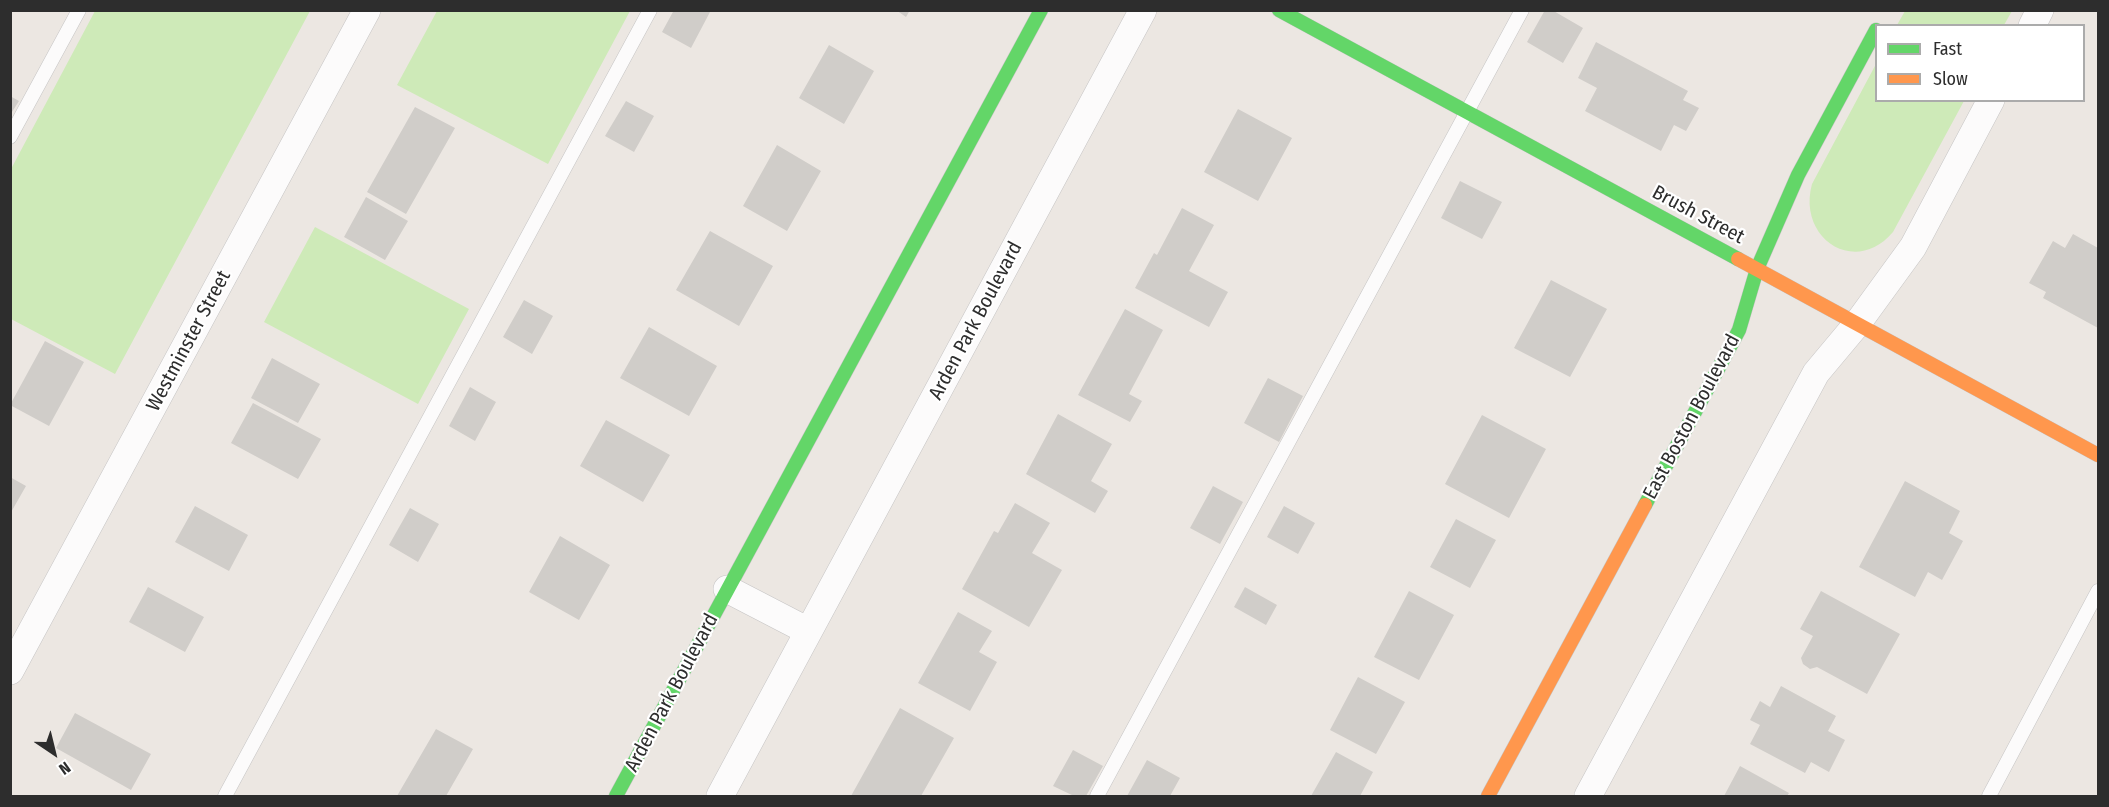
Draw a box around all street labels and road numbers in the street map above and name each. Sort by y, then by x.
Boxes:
street label: Brush Street [1648,181,1748,249]
street label: Arden Park Boulevard [924,238,1028,404]
street label: Westminster Street [142,266,236,416]
street label: East Boston Boulevard [1638,331,1746,503]
street label: Arden Park Boulevard [620,610,724,776]

